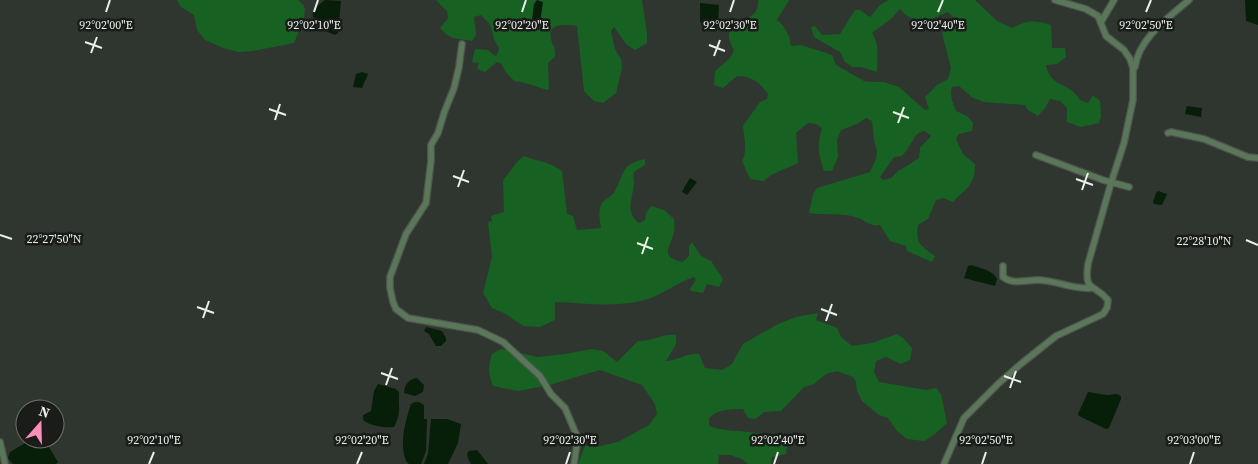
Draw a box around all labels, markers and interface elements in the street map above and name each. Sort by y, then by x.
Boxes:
text: 92°02'00"E [79,17,133,33]
text: 92°02'10"E [287,17,341,33]
text: 92°02'20"E [495,17,549,33]
text: 92°02'30"E [703,17,757,33]
text: 92°02'40"E [911,17,965,33]
text: 92°02'50"E [1119,17,1173,33]
text: 22°27'50"N [26,231,82,247]
text: 22°28'10"N [1176,233,1232,249]
north arrow [15,399,65,449]
text: N [36,401,53,423]
text: 92°02'10"E [127,432,181,448]
text: 92°02'20"E [335,432,389,448]
text: 92°02'30"E [543,432,597,448]
text: 92°02'40"E [751,432,805,448]
text: 92°02'50"E [959,432,1013,448]
text: 92°03'00"E [1167,432,1221,448]

